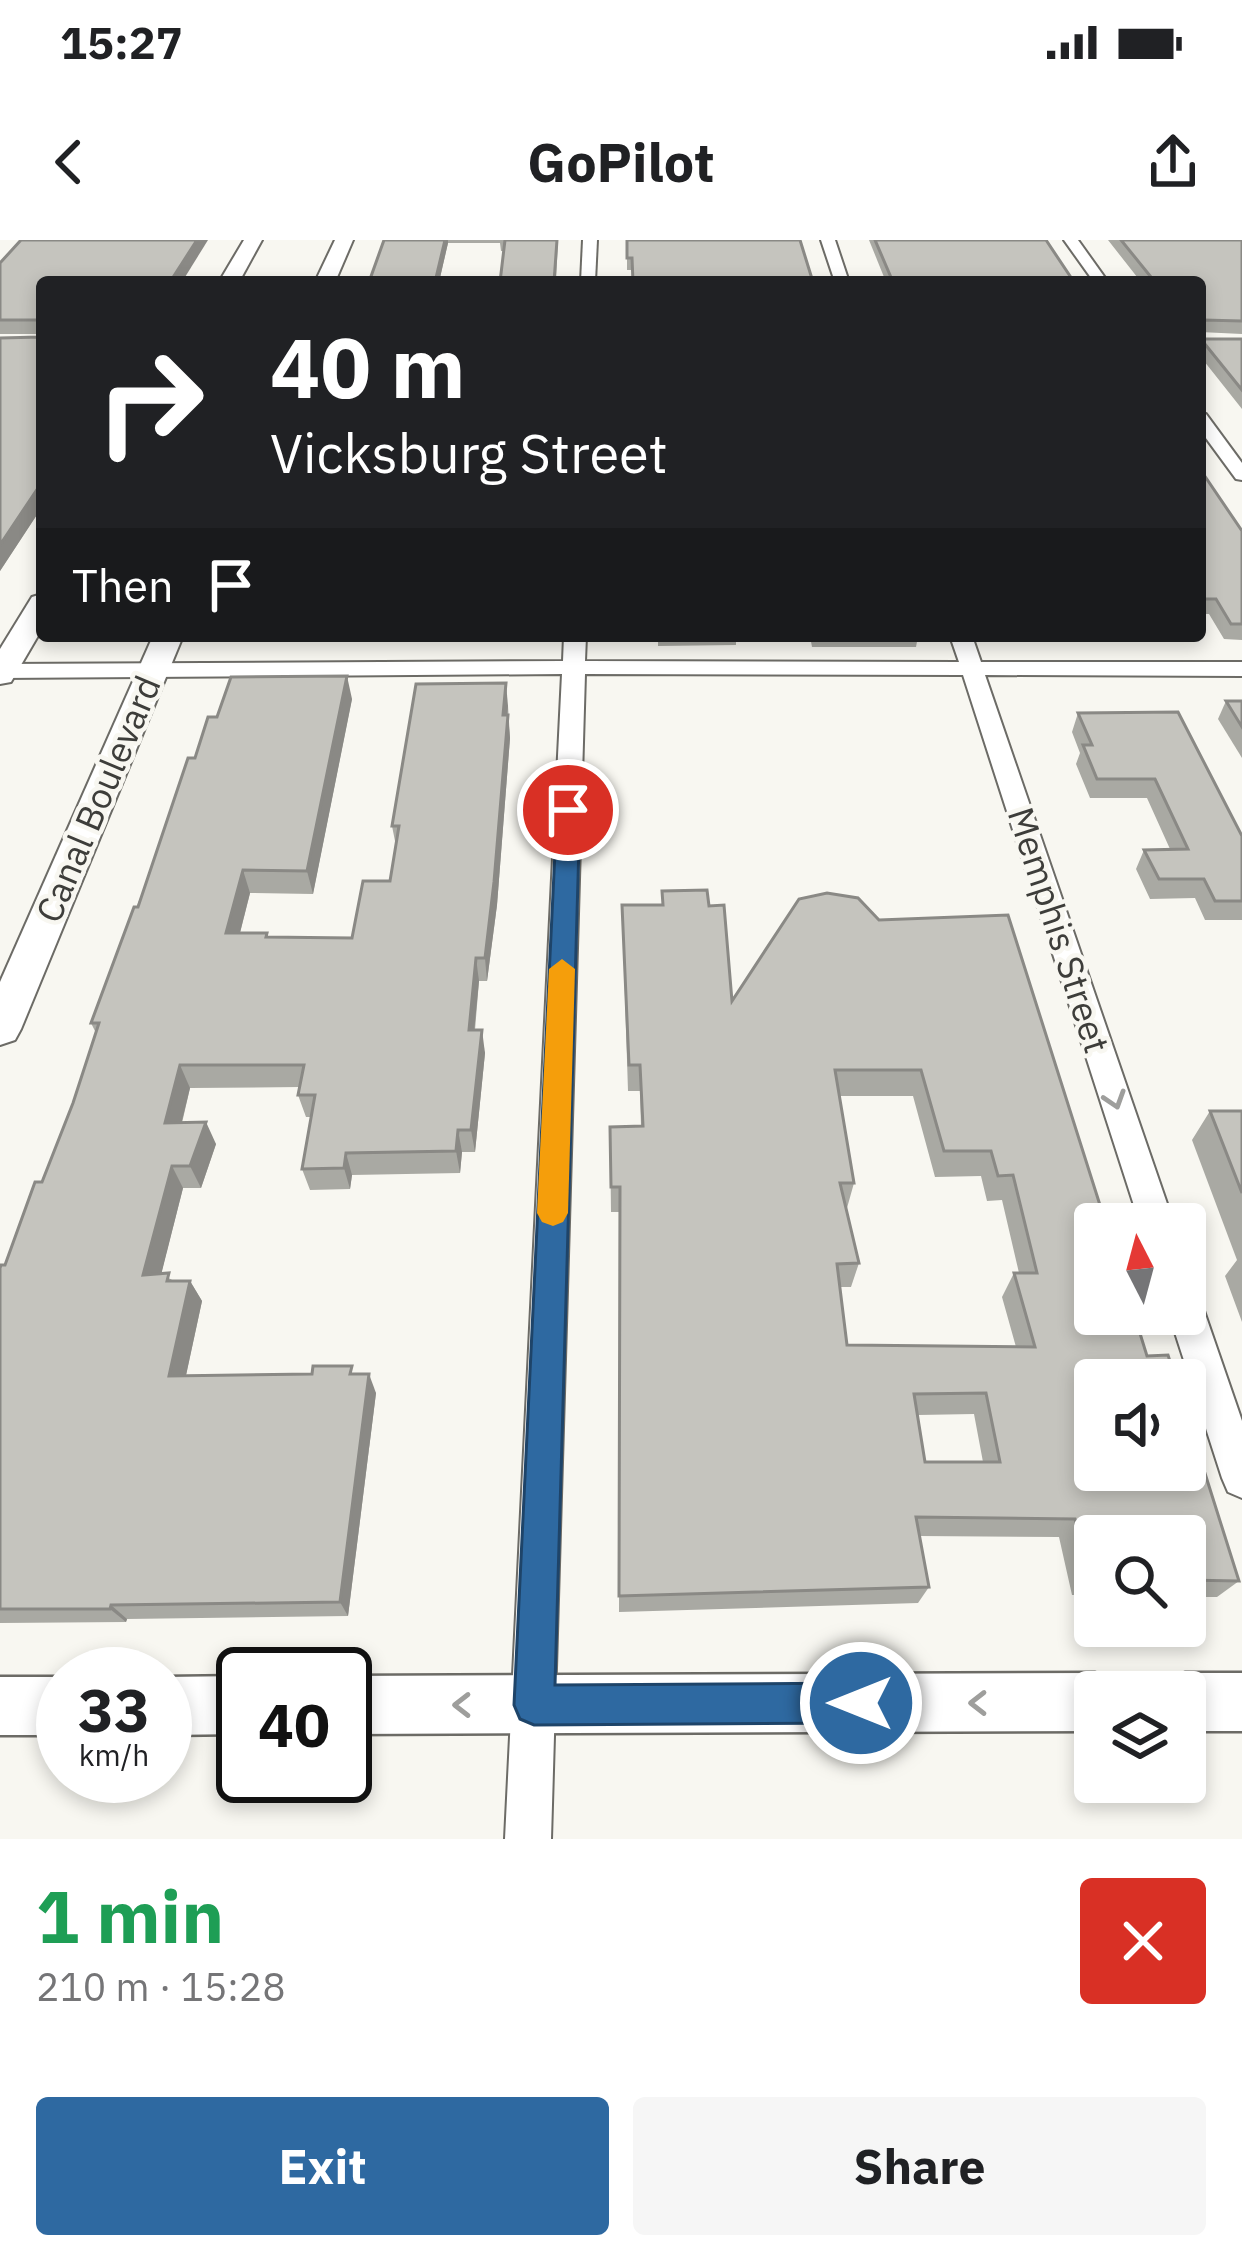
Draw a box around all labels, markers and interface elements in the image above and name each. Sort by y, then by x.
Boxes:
text: 15:27 [60,13,183,71]
text: GoPilot [527,127,715,197]
icon: back [36,129,102,195]
icon: share [1140,129,1206,195]
text: 40 m [270,312,466,421]
icon: right [72,324,228,480]
text: Vicksburg Street [270,418,668,488]
icon: arrive [198,552,264,618]
text: Then [72,556,174,614]
street label: Canal Boulevard [24,668,171,929]
pin [517,759,619,861]
icon: arrive [535,777,601,843]
street label: Memphis Street [998,801,1121,1059]
one-way arrow [1101,1089,1126,1110]
north arrow [1074,1203,1206,1335]
map controls [1074,1203,1206,1803]
button: sound [1074,1359,1206,1491]
button: search [1074,1515,1206,1647]
position arrow [798,1640,924,1766]
speed limit sign: 40 [216,1647,372,1803]
text: 33 [78,1670,150,1749]
button: layers [1074,1671,1206,1803]
one-way arrow [968,1690,986,1716]
one-way arrow [452,1692,470,1718]
text: km/h [79,1735,149,1774]
text: 1 min [36,1869,224,1963]
button: close [1080,1878,1206,2004]
text: 210 m · 15:28 [36,1961,286,2012]
button: Exit [36,2097,609,2235]
button: Share [633,2097,1206,2235]

